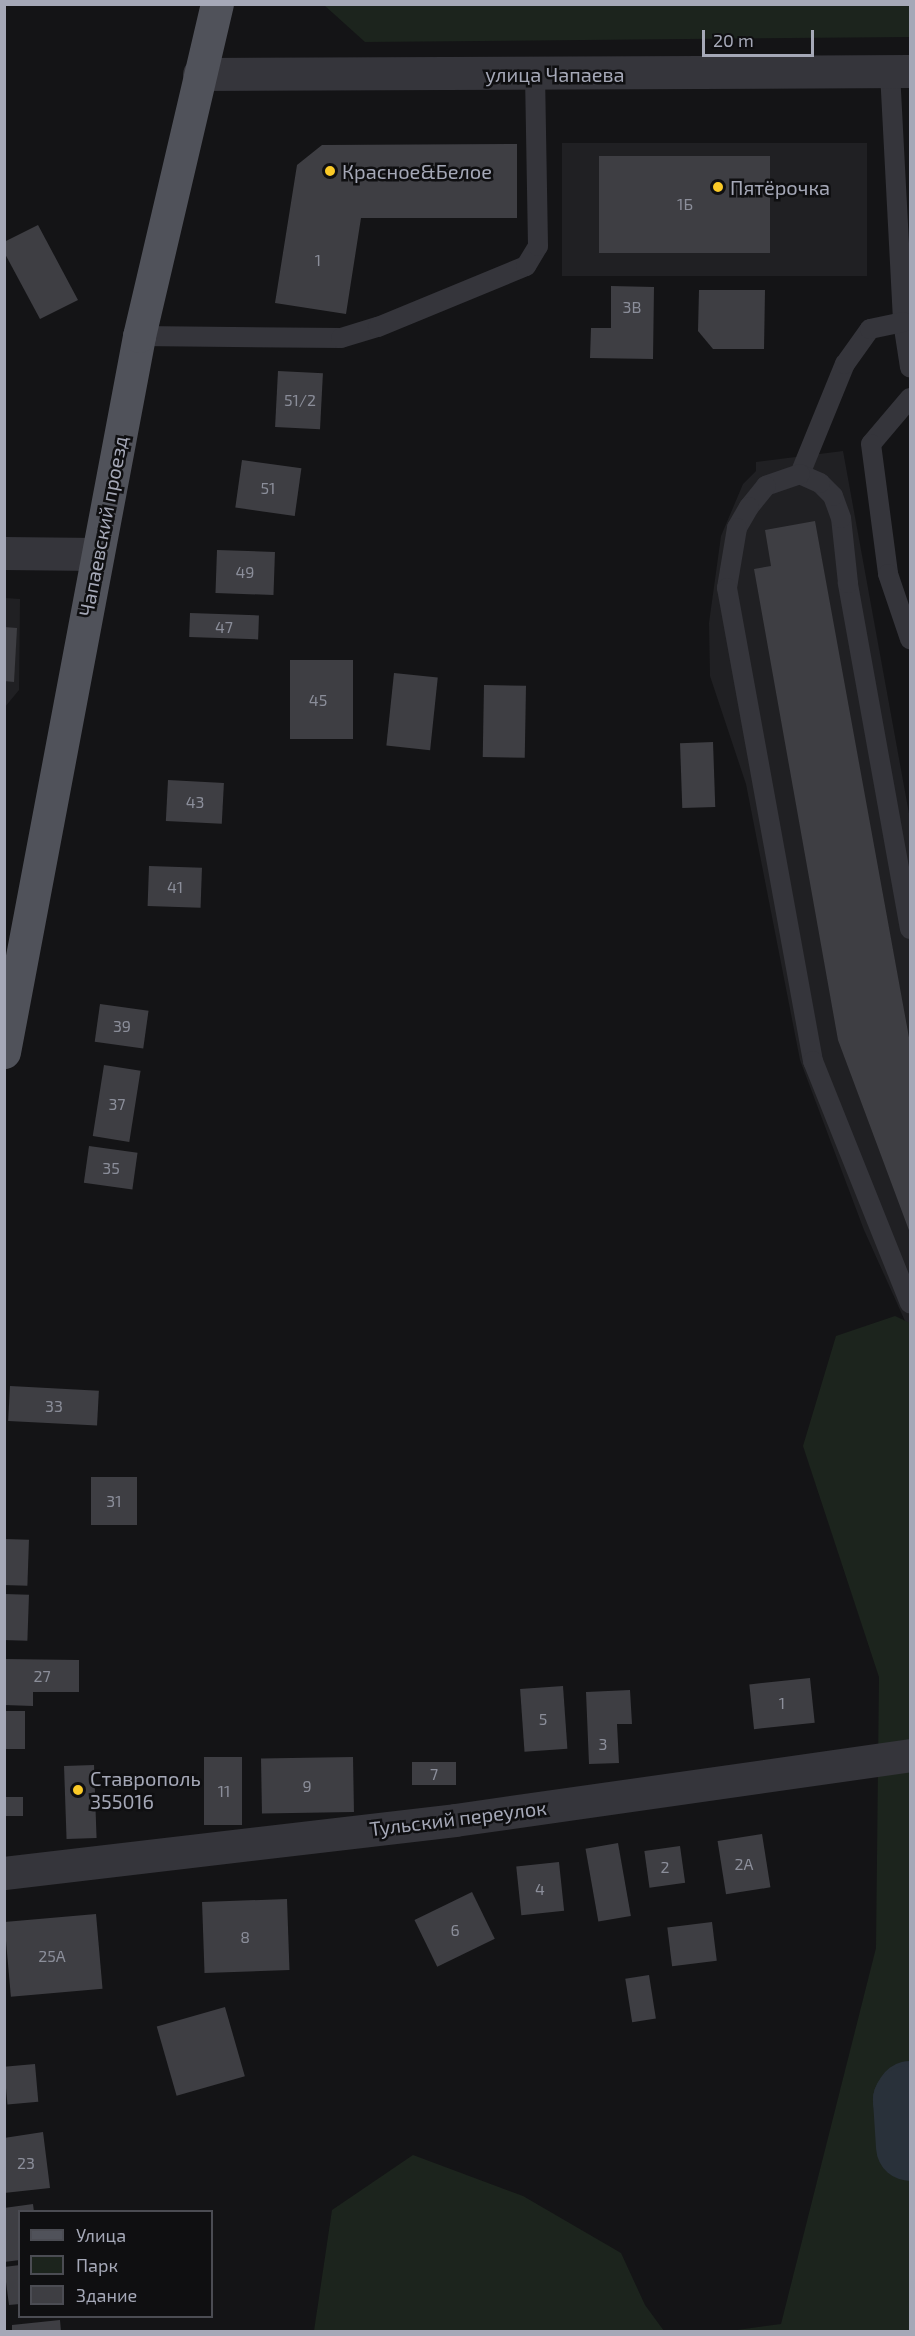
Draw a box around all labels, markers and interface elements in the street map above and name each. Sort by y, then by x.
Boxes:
scale bar [705,18,818,56]
text: 20 m [713,29,754,51]
street label: улица Чапаева [485,62,625,86]
place label: Красное&Белое [342,159,492,183]
marker: Красное&Белое [323,164,337,178]
place label: Пятёрочка [730,175,830,199]
marker: Пятёрочка [711,180,725,194]
house number: 1Б [677,194,693,214]
house number: 1 [315,250,321,270]
house number: 3В [623,297,641,317]
house number: 51/2 [284,390,316,410]
street label: Чапаевский проезд [74,434,132,618]
house number: 51 [261,478,275,498]
house number: 49 [236,562,254,582]
house number: 47 [215,617,233,637]
house number: 45 [309,690,327,710]
house number: 43 [186,792,204,812]
house number: 41 [167,877,183,897]
house number: 39 [113,1016,131,1036]
house number: 37 [108,1094,126,1114]
house number: 35 [102,1158,120,1178]
house number: 33 [45,1396,63,1416]
house number: 31 [106,1491,122,1511]
house number: 27 [33,1666,51,1686]
house number: 1 [779,1693,785,1713]
house number: 5 [539,1709,547,1729]
house number: 3 [599,1734,607,1754]
house number: 7 [430,1764,438,1784]
place label: Ставрополь 355016 [90,1766,201,1813]
house number: 9 [302,1776,312,1796]
house number: 11 [218,1781,230,1801]
marker: Ставрополь 355016 [71,1783,85,1797]
street label: Тульский переулок [368,1795,548,1841]
house number: 2А [735,1854,753,1874]
house number: 2 [661,1857,669,1877]
house number: 4 [535,1879,545,1899]
house number: 6 [450,1920,460,1940]
house number: 8 [240,1927,250,1947]
house number: 25А [38,1946,66,1966]
house number: 23 [17,2153,35,2173]
legend [18,2210,213,2318]
text: Улица [76,2224,126,2246]
text: Парк [76,2254,118,2276]
text: Здание [76,2284,137,2306]

